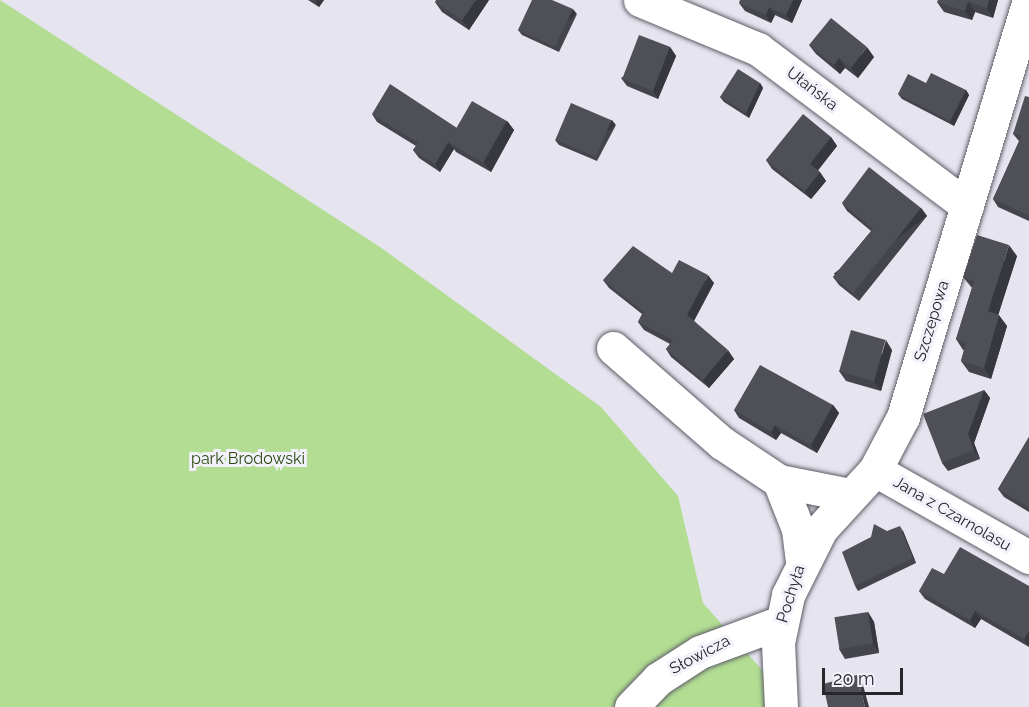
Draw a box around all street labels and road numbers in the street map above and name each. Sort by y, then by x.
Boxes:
street label: Ułańska [783,63,841,115]
street label: Szczepowa [911,278,953,364]
street label: Jana z Czarnolasu [890,473,1014,555]
street label: Pochyła [773,563,809,625]
street label: Słowicza [667,631,733,679]

